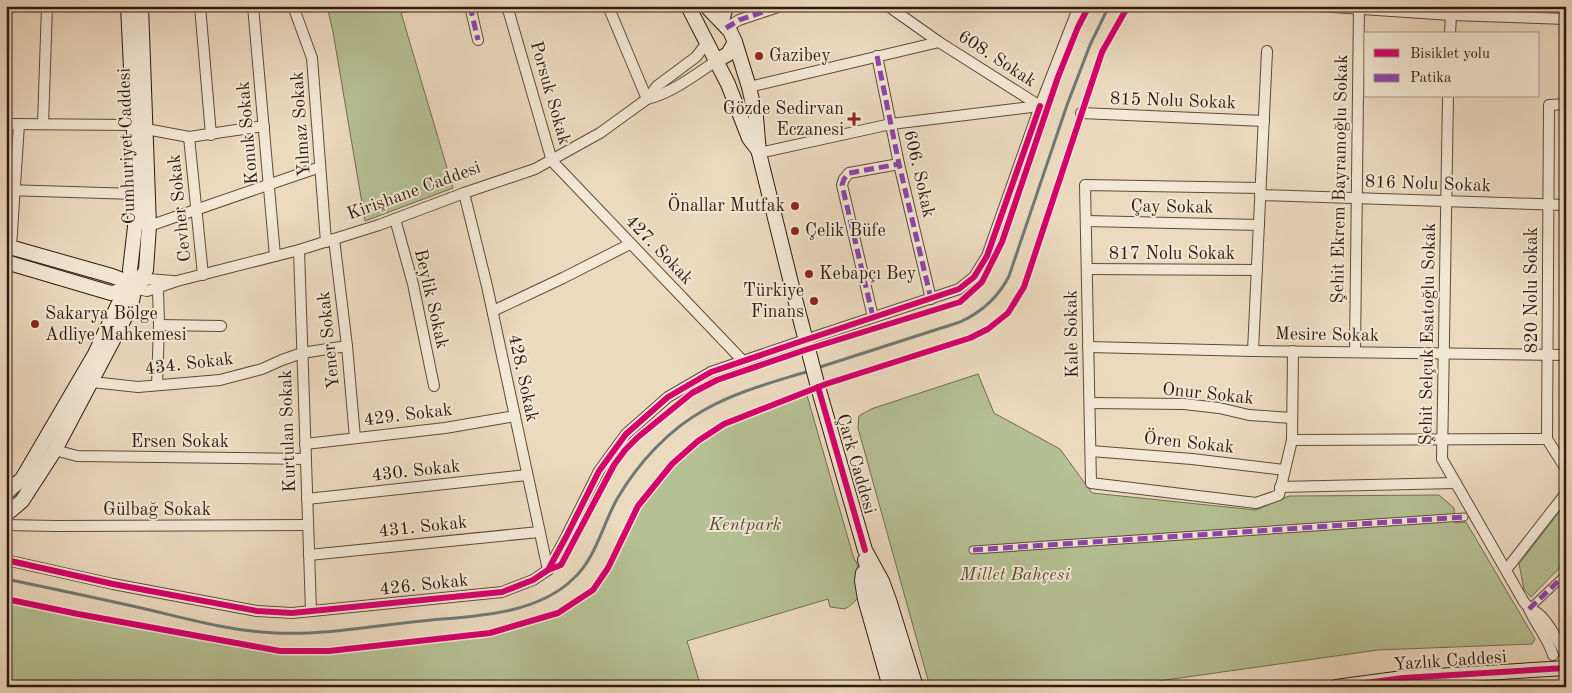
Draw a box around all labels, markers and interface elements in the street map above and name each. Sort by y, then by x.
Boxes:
street label: 608. Sokak [955,27,1039,91]
legend [1364,32,1540,98]
street label: Porsuk Sokak [527,39,573,147]
place label: Gazibey [769,47,831,65]
text: Bisiklet yolu [1410,47,1490,62]
marker: Gazibey [753,50,765,62]
street label: Şehit Ekrem Bayramoğlu Sokak [1329,54,1351,304]
street label: Cumhuriyet Caddesi [115,67,139,225]
street label: Yılmaz Sokak [288,71,314,177]
text: Patika [1410,71,1452,86]
street label: Konuk Sokak [235,80,261,186]
street label: 815 Nolu Sokak [1110,90,1236,112]
place label: Gözde Sedirvan Eczanesi [723,100,844,139]
marker: Gözde Sedirvan Eczanesi [848,113,860,125]
street label: 606. Sokak [900,129,938,219]
street label: Cevher Sokak [165,153,195,263]
street label: Kirişhane Caddesi [345,158,483,224]
street label: 816 Nolu Sokak [1365,173,1491,195]
place label: Önallar Mutfak [668,193,785,215]
street label: Çay Sokak [1130,197,1214,217]
marker: Önallar Mutfak [789,200,801,212]
street label: 427. Sokak [622,212,696,288]
place label: Çelik Büfe [805,222,886,240]
street label: Şehit Selçuk Esatoğlu Sokak [1417,222,1439,446]
marker: Çelik Büfe [789,225,801,237]
street label: 820 Nolu Sokak [1523,227,1541,353]
street label: 817 Nolu Sokak [1109,245,1235,263]
street label: Beylik Sokak [411,247,451,351]
place label: Kebapçı Bey [819,265,917,283]
marker: Kebapçı Bey [803,268,815,280]
place label: Türkiye Finans [743,282,804,321]
street label: Yener Sokak [315,290,343,390]
street label: Kale Sokak [1062,290,1082,378]
marker: Türkiye Finans [808,295,820,307]
place label: Sakarya Bölge Adliye Mahkemesi [45,305,187,344]
marker: Sakarya Bölge Adliye Mahkemesi [29,318,41,330]
street label: Mesire Sokak [1275,325,1379,345]
street label: 428. Sokak [505,333,541,423]
street label: 434. Sokak [144,350,234,378]
street label: Kurtulan Sokak [277,369,299,493]
street label: Onur Sokak [1161,380,1255,408]
street label: 429. Sokak [363,401,453,429]
street label: Çark Caddesi [833,412,879,516]
street label: Ören Sokak [1143,425,1235,457]
street label: Ersen Sokak [131,433,229,451]
street label: 430. Sokak [371,457,461,485]
street label: Gülbağ Sokak [103,501,211,519]
street label: 431. Sokak [378,513,468,541]
park label: Kentpark [708,516,782,534]
park label: Millet Bahçesi [959,566,1070,584]
street label: 426. Sokak [379,571,469,599]
street label: Yazlık Caddesi [1393,648,1507,674]

